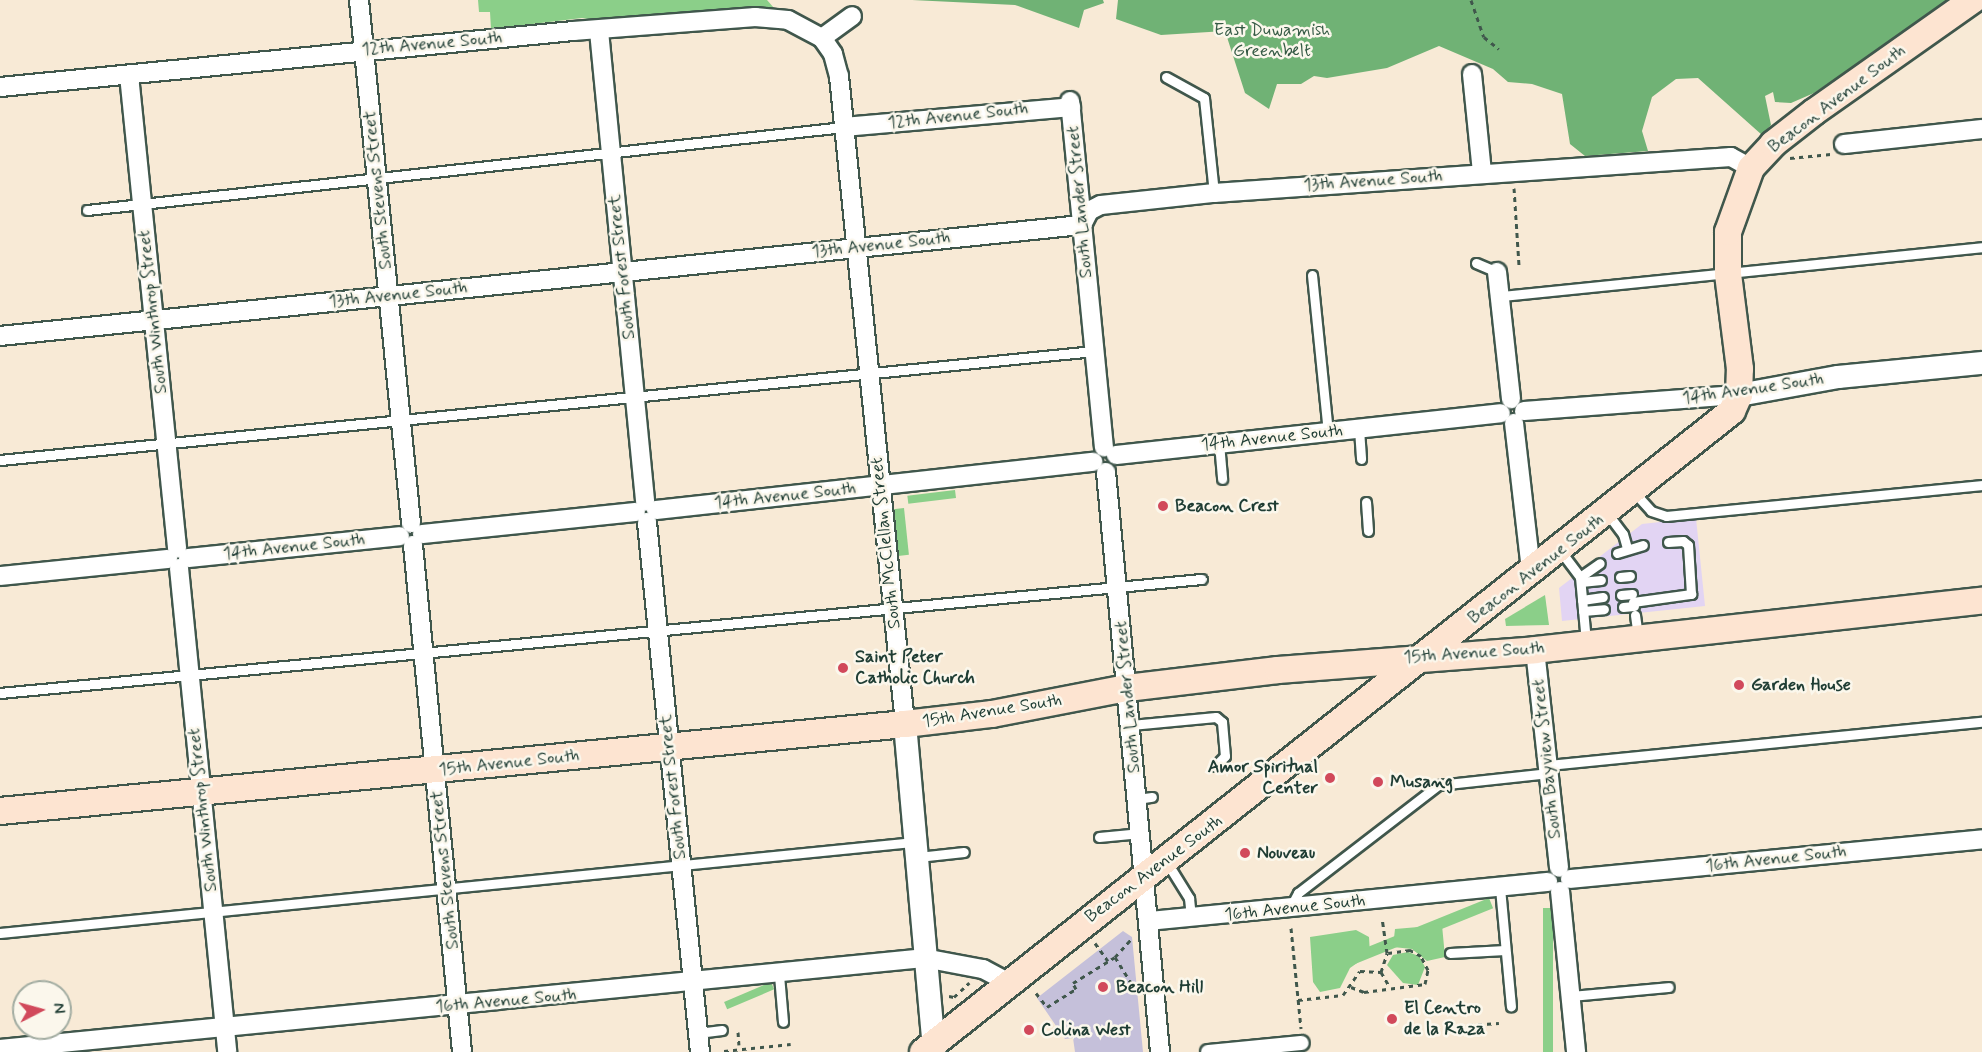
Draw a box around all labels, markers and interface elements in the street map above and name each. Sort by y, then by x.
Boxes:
park label: East Duwamish Greenbelt [1214,20,1330,63]
street label: 12th Avenue South [362,27,502,61]
street label: Beacon Avenue South [1765,41,1909,157]
street label: 12th Avenue South [888,98,1028,134]
street label: South Stevens Street [359,110,397,270]
street label: South Lander Street [1062,123,1098,281]
street label: 13th Avenue South [1304,165,1442,197]
street label: South Forest Street [604,193,640,341]
street label: South Winthrop Street [133,227,173,397]
street label: 13th Avenue South [812,227,950,263]
street label: 13th Avenue South [329,277,467,313]
street label: 14th Avenue South [1682,369,1824,409]
street label: 14th Avenue South [1202,420,1342,456]
street label: South McClellan Street [866,455,906,631]
street label: 14th Avenue South [715,478,855,514]
place label: Beacon Crest [1175,495,1279,517]
marker: Beacon Crest [1156,499,1170,513]
street label: Beacon Avenue South [1465,510,1607,628]
street label: 14th Avenue South [224,529,364,565]
street label: South Lander Street [1110,618,1146,776]
street label: 15th Avenue South [1404,637,1544,669]
place label: Saint Peter Catholic Church [855,647,980,690]
marker: Saint Peter Catholic Church [836,661,850,675]
place label: Garden House [1751,674,1852,696]
street label: South Bayview Street [1528,677,1566,841]
marker: Garden House [1732,678,1746,692]
street label: 15th Avenue South [922,690,1062,732]
street label: South Forest Street [655,713,691,861]
street label: South Winthrop Street [183,725,223,895]
street label: 15th Avenue South [439,745,579,781]
place label: Amor Spiritual Center [1206,757,1318,800]
marker: Amor Spiritual Center [1323,771,1337,785]
place label: Musang [1390,771,1453,793]
marker: Musang [1371,775,1385,789]
street label: South Stevens Street [426,790,464,950]
street label: Beacon Avenue South [1082,811,1226,927]
street label: 16th Avenue South [1706,841,1846,877]
place label: Nouveau [1257,842,1315,864]
marker: Nouveau [1238,846,1252,860]
street label: 16th Avenue South [1225,890,1365,926]
place label: Beacon Hill [1116,976,1203,998]
marker: Beacon Hill [1094,978,1112,996]
north arrow [12,980,72,1040]
street label: 16th Avenue South [436,984,576,1018]
place label: El Centro de la Raza [1404,998,1483,1040]
text: N [47,1002,69,1015]
marker: El Centro de la Raza [1385,1012,1399,1026]
place label: Colina West [1041,1019,1132,1041]
marker: Colina West [1022,1023,1036,1037]

